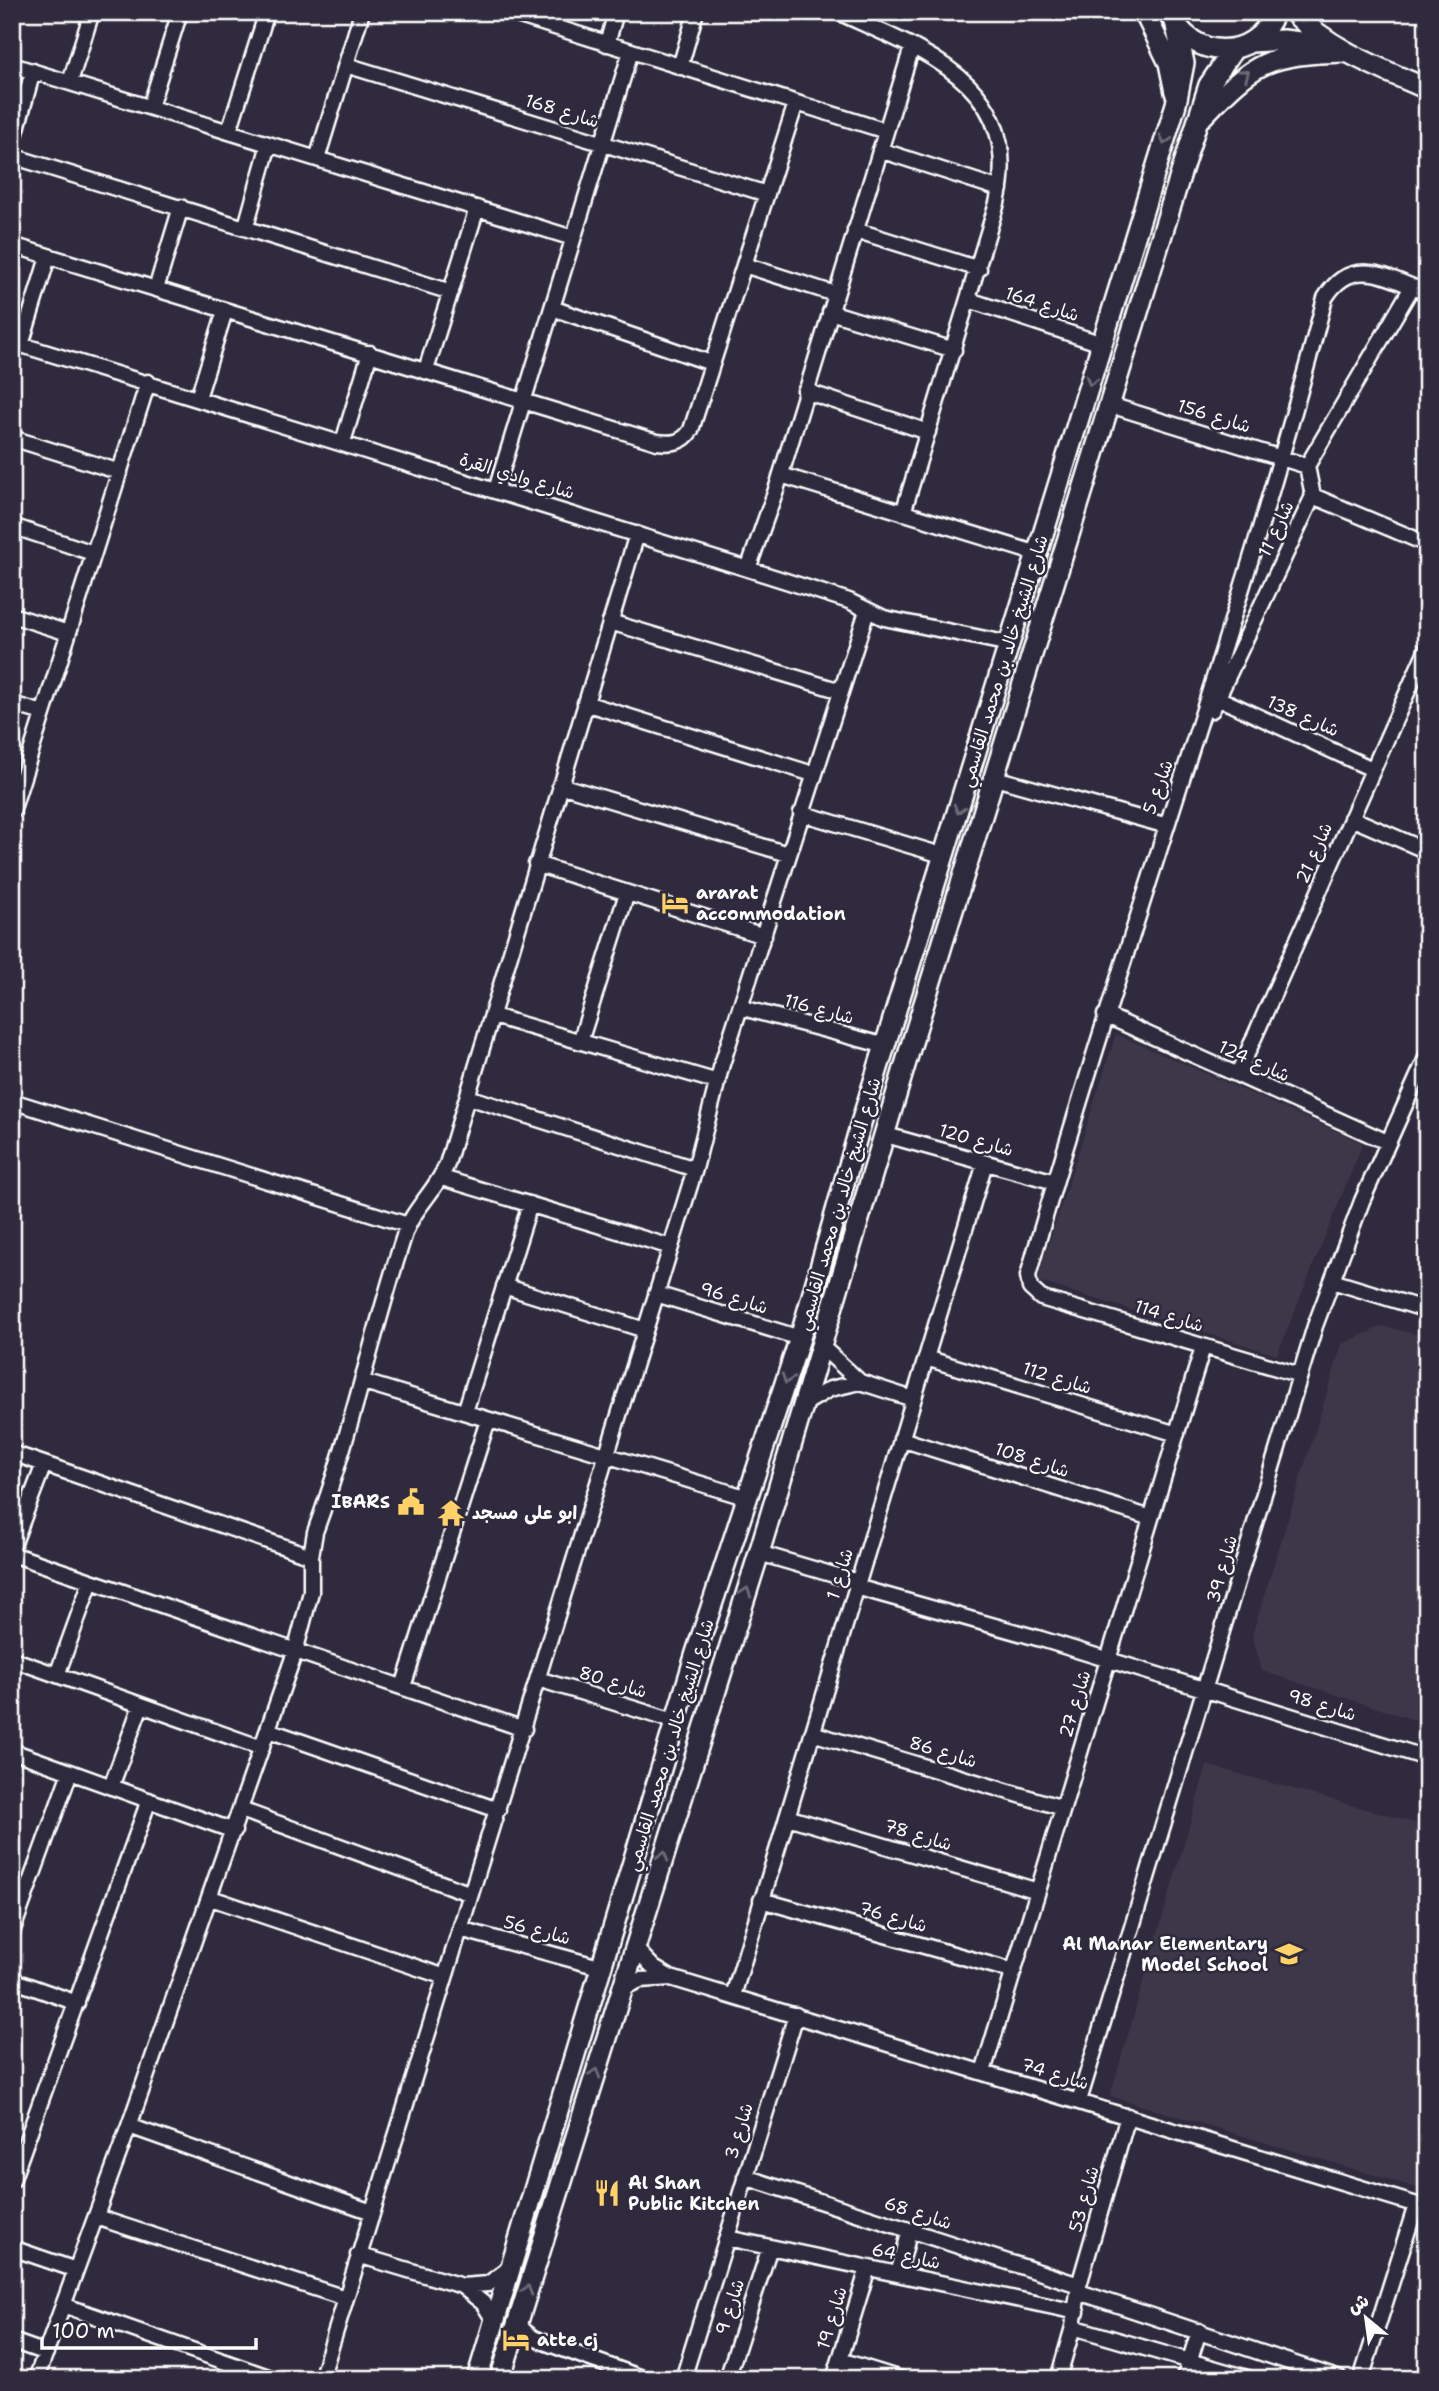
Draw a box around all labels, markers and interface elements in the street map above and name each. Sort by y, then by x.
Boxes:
one-way arrow [1238,70,1250,83]
street label: شارع 168 [522,88,602,134]
one-way arrow [1158,134,1173,146]
street label: شارع 164 [1002,281,1082,327]
one-way arrow [1084,375,1099,387]
street label: شارع 156 [1174,393,1254,439]
street label: شارع وادي القرة [456,447,578,506]
street label: شارع 11 [1253,497,1299,561]
street label: شارع الشيخ خالد بن محمد القاسمي [954,532,1058,791]
street label: شارع 138 [1263,689,1343,743]
street label: شارع 5 [1137,757,1179,817]
one-way arrow [952,803,967,815]
street label: شارع 21 [1290,819,1338,887]
place label: ararat accommodation [696,881,846,926]
hotel icon: ararat accommodation [660,888,690,918]
street label: شارع 116 [781,988,857,1030]
street label: شارع 124 [1215,1035,1293,1087]
street label: شارع الشيخ خالد بن محمد القاسمي [791,1075,891,1335]
street label: شارع 120 [936,1118,1016,1162]
street label: شارع 96 [697,1276,771,1320]
street label: شارع 114 [1131,1294,1207,1338]
street label: شارع 112 [1019,1356,1095,1400]
one-way arrow [780,1372,795,1384]
street label: شارع 108 [992,1437,1072,1483]
public building icon: IBARS [396,1487,426,1517]
place label: IBARS [331,1490,390,1514]
temple icon: ابو علی مسجد [436,1498,466,1528]
place label: ابو علی مسجد [472,1501,577,1525]
street label: شارع 39 [1201,1532,1243,1606]
street label: شارع 1 [821,1545,859,1603]
one-way arrow [738,1587,752,1599]
street label: شارع الشيخ خالد بن محمد القاسمي [620,1616,724,1875]
street label: شارع 80 [576,1660,650,1704]
street label: شارع 27 [1053,1667,1097,1741]
street label: شارع 98 [1285,1683,1359,1727]
street label: شارع 86 [906,1730,980,1774]
street label: شارع 78 [881,1813,955,1857]
one-way arrow [654,1850,669,1862]
street label: شارع 76 [856,1896,930,1938]
street label: شارع 56 [501,1910,573,1950]
place label: Al Manar Elementary Model School [1062,1932,1268,1977]
school or university icon: Al Manar Elementary Model School [1274,1939,1304,1969]
street label: شارع 74 [1018,2052,1092,2096]
one-way arrow [587,2067,601,2080]
street label: شارع 3 [719,2100,759,2162]
street label: شارع 53 [1063,2163,1105,2235]
place label: Al Shan Public Kitchen [628,2171,760,2216]
restaurant icon: Al Shan Public Kitchen [592,2178,622,2208]
street label: شارع 68 [881,2191,955,2235]
street label: شارع 64 [869,2237,943,2275]
street label: شارع 9 [710,2276,750,2338]
north arrow [1330,2282,1400,2352]
one-way arrow [519,2284,533,2297]
street label: شارع 19 [811,2284,853,2352]
text: ش [1343,2288,1373,2320]
scale bar [42,2307,256,2351]
text: 100 m [52,2317,115,2345]
hotel icon: atte cj [501,2325,531,2355]
place label: atte cj [537,2328,598,2352]

